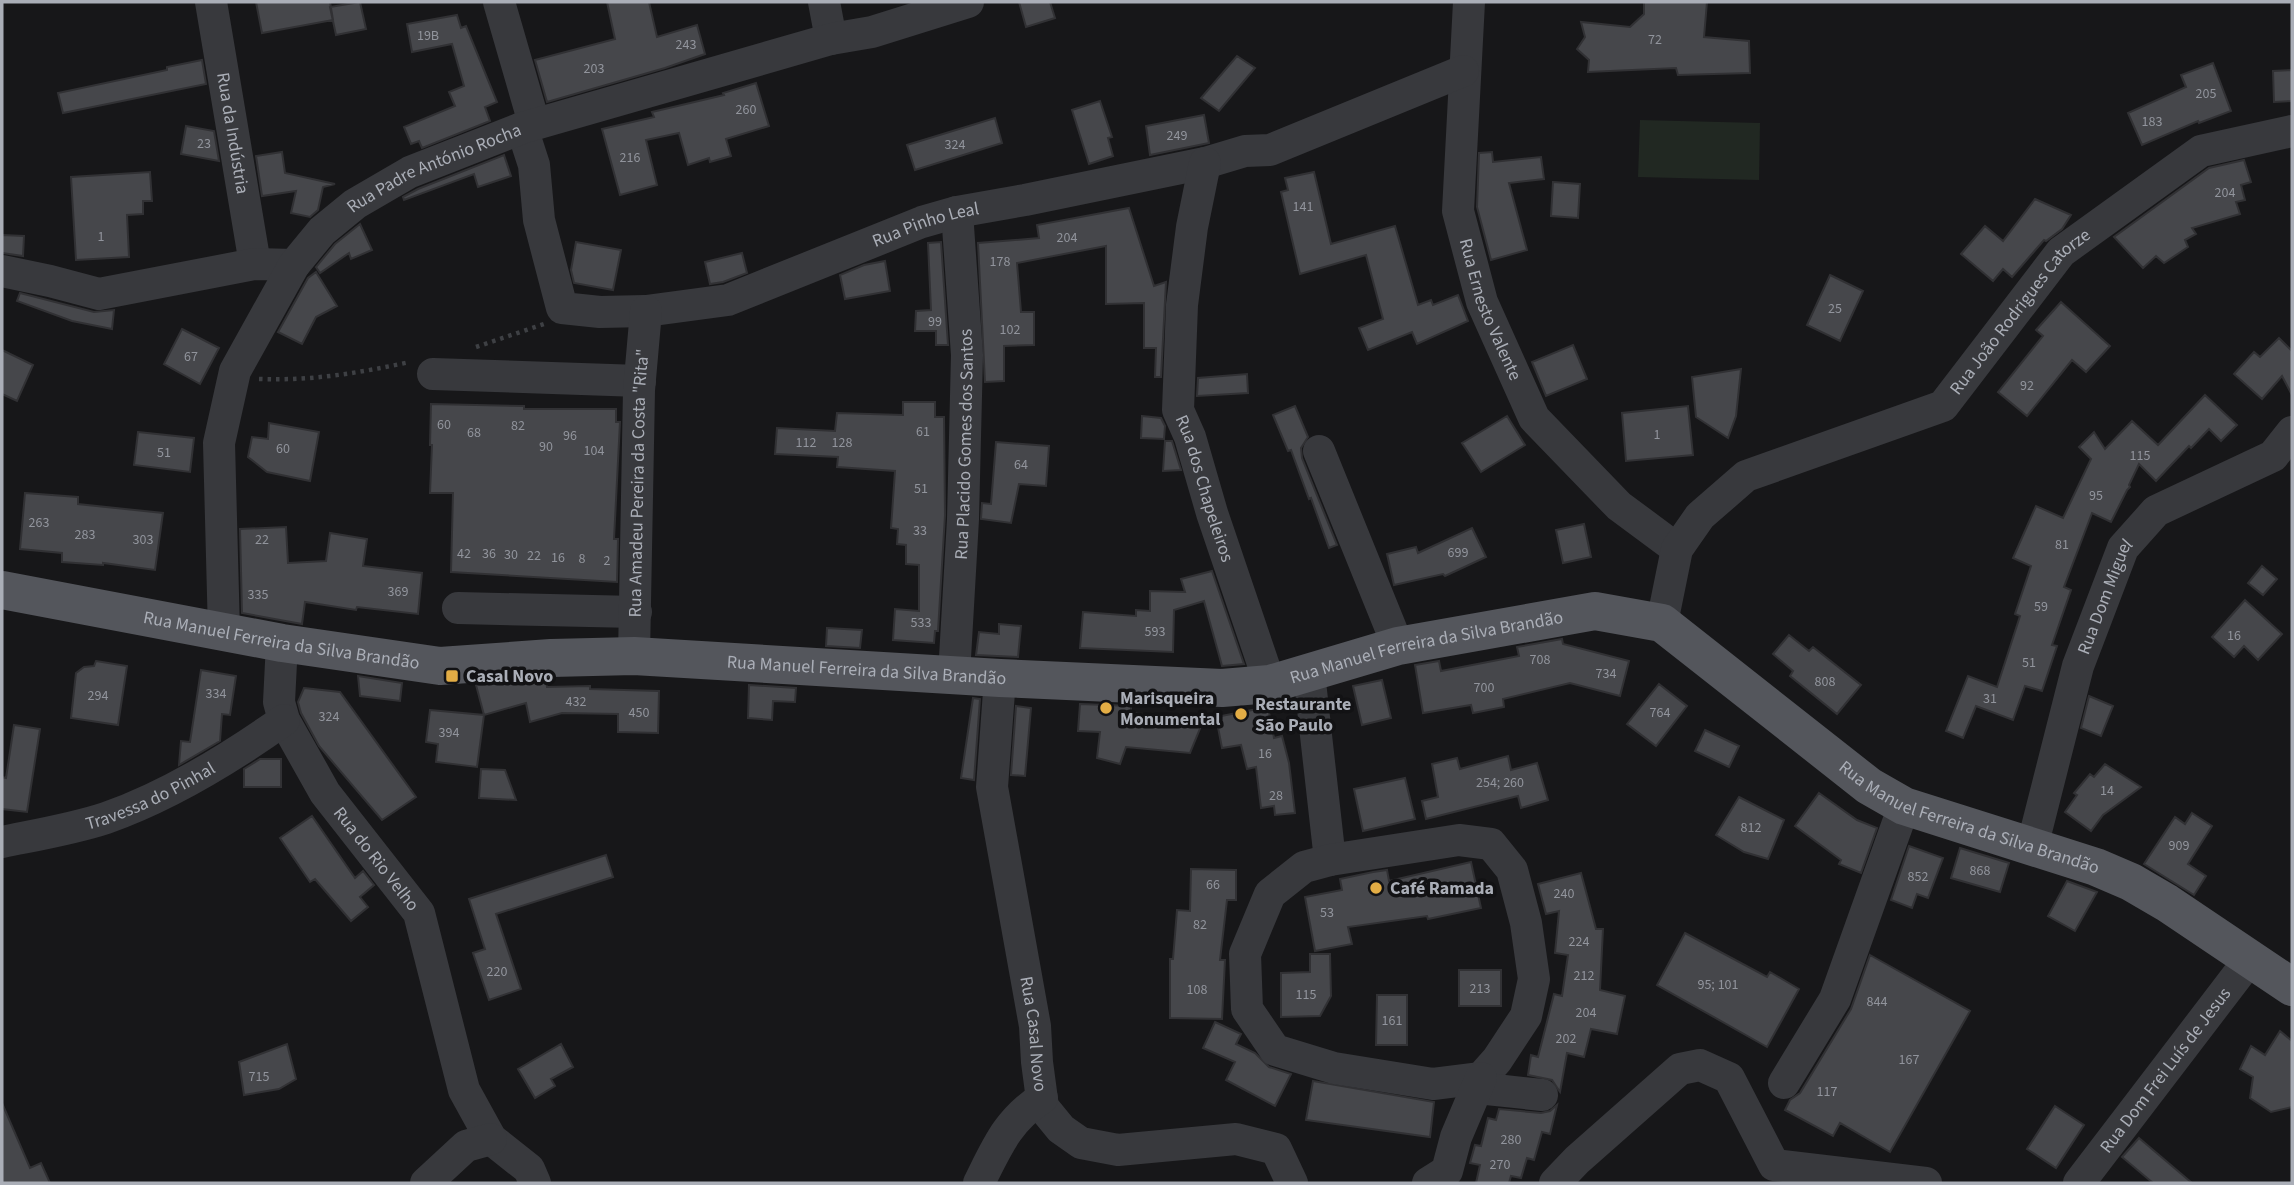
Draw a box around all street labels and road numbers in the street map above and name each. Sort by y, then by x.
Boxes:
street label: Rua da Indústria [210,71,255,196]
street label: Rua Padre António Rocha [341,118,525,219]
street label: Rua Pinho Leal [869,196,981,254]
street label: Rua João Rodrigues Catorze [1944,223,2096,400]
street label: Rua Ernesto Valente [1453,236,1528,384]
street label: Rua Placido Gomes dos Santos [949,328,980,560]
street label: Rua Amadeu Pereira da Costa "Rita" [623,348,656,618]
street label: Rua dos Chapeleiros [1169,411,1240,565]
street label: Rua Dom Miguel [2071,533,2139,658]
street label: Rua Manuel Ferreira da Silva Brandão [141,605,421,676]
street label: Rua Manuel Ferreira da Silva Brandão [1287,605,1565,690]
street label: Rua Manuel Ferreira da Silva Brandão [726,650,1007,691]
street label: Rua Manuel Ferreira da Silva Brandão [1833,755,2102,880]
street label: Travessa do Pinhal [83,756,220,837]
street label: Rua do Rio Velho [327,802,425,916]
street label: Rua Casal Novo [1013,974,1053,1093]
street label: Rua Dom Frei Luís de Jesus [2094,982,2237,1159]

